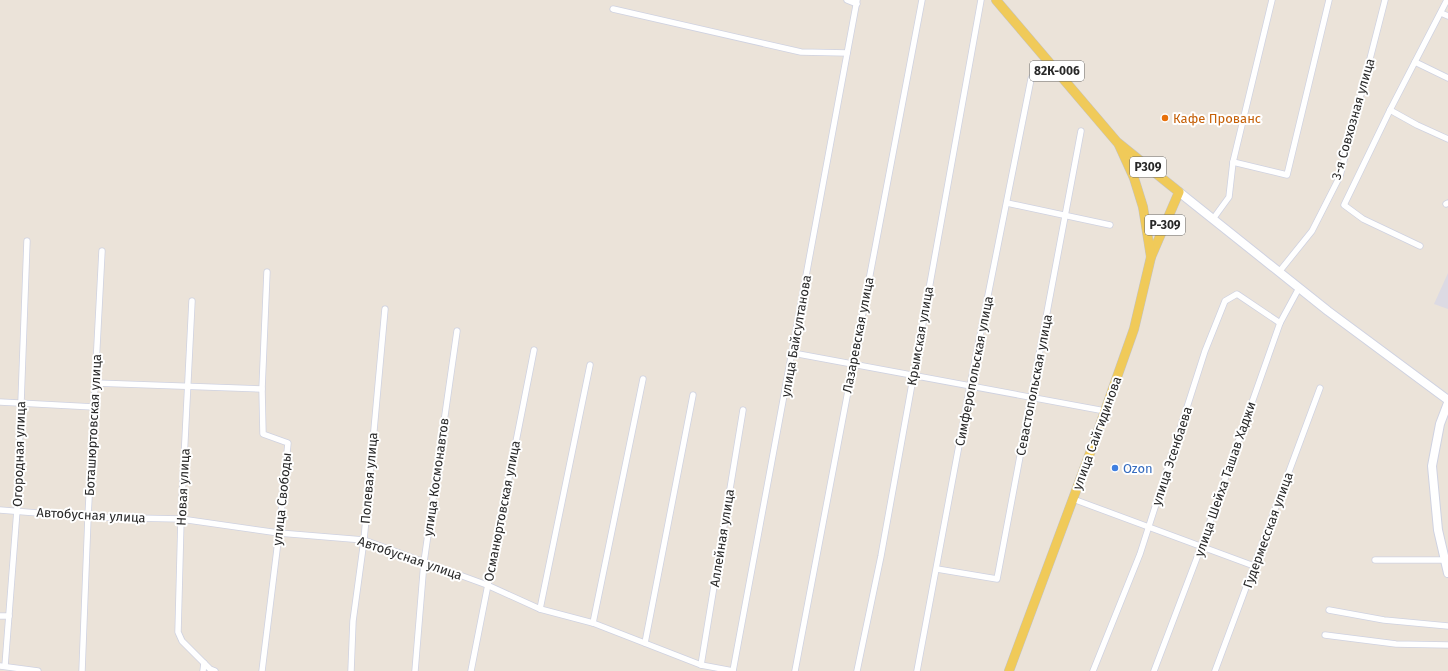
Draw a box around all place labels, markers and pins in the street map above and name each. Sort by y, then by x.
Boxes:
place label: Кафе Прованс [1173,111,1261,126]
marker: Кафе Прованс [1160,113,1170,123]
place label: Ozon [1123,461,1153,476]
marker: Ozon [1110,463,1120,473]

